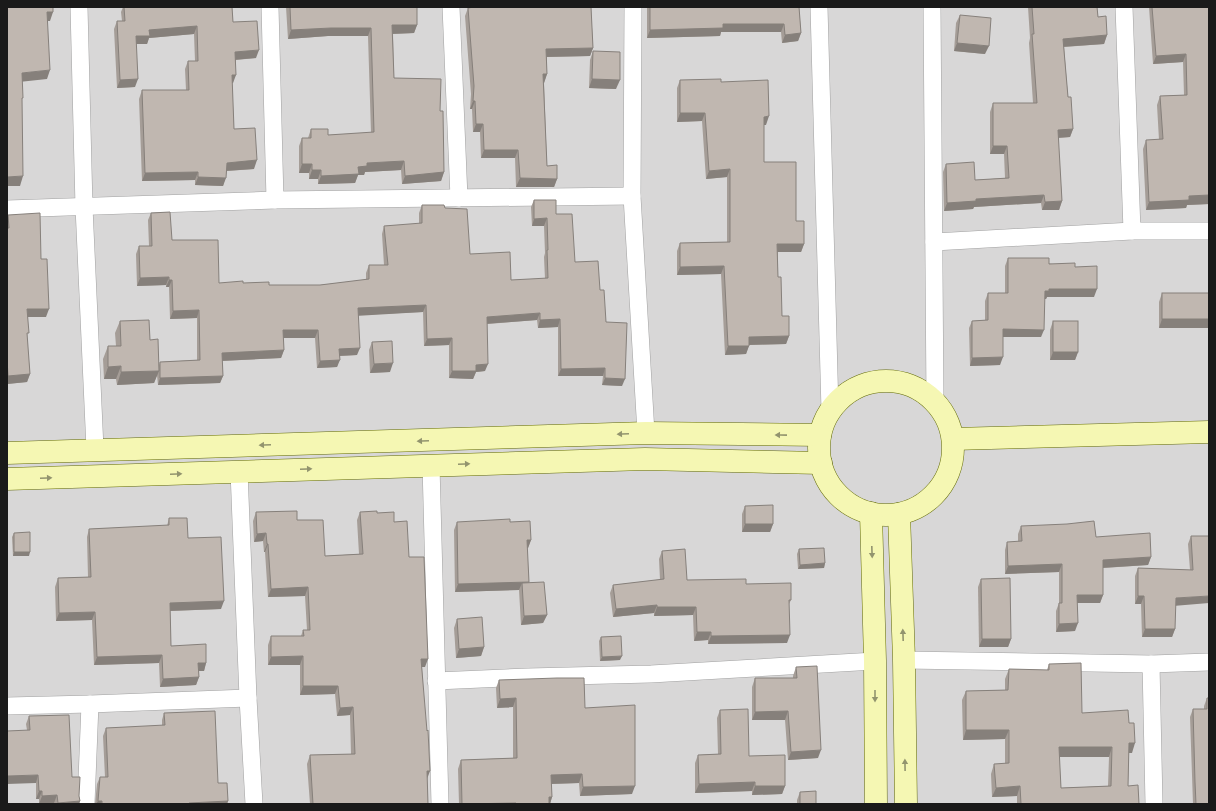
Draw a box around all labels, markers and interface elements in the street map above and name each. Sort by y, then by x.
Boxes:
one-way arrow [616,431,629,437]
one-way arrow [774,432,787,438]
one-way arrow [416,438,429,444]
one-way arrow [258,442,271,448]
one-way arrow [458,461,470,468]
one-way arrow [300,466,313,472]
one-way arrow [170,470,182,477]
one-way arrow [40,475,53,481]
one-way arrow [869,546,875,559]
one-way arrow [900,629,907,641]
one-way arrow [872,690,878,703]
one-way arrow [902,758,908,771]

